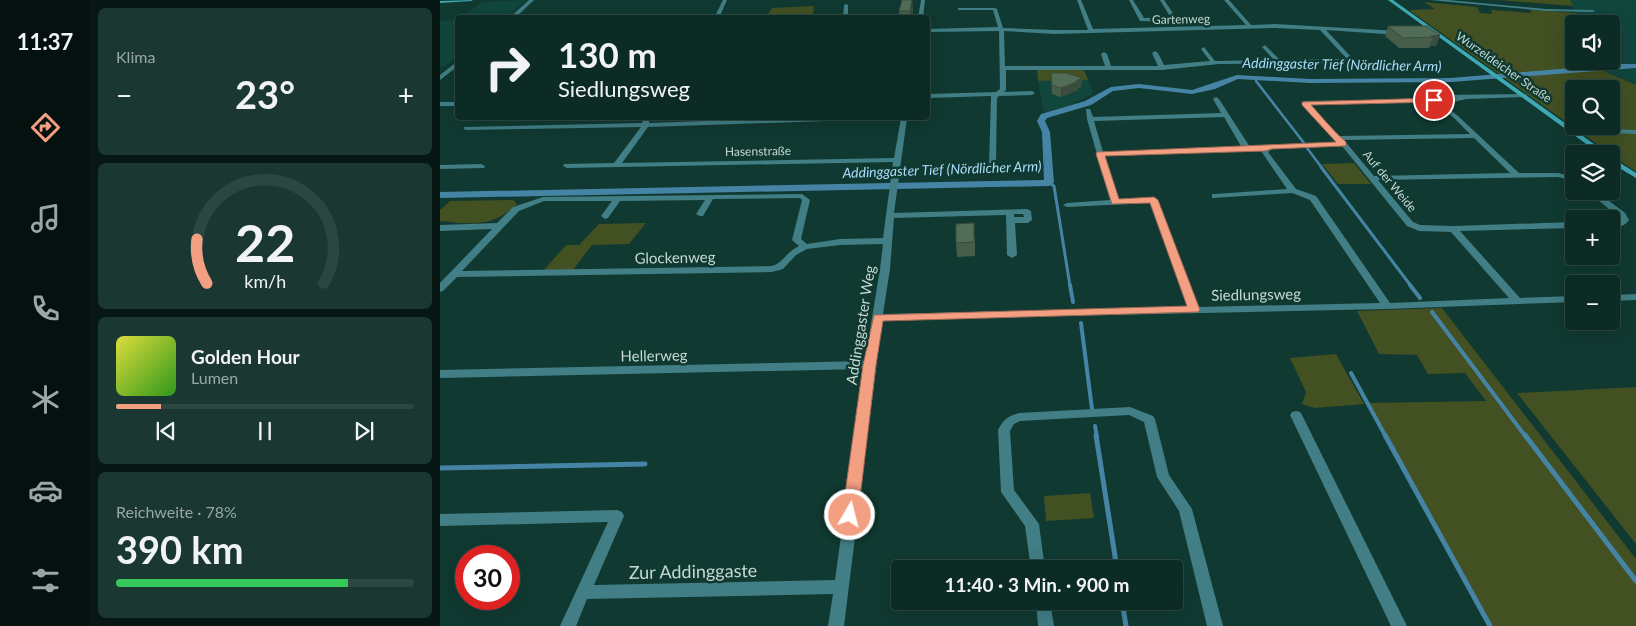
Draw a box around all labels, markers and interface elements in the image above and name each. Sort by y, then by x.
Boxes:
street label: Gartenweg [1152,11,1210,27]
map controls [1565,15,1620,330]
button: sound [1565,15,1620,70]
text: 11:37 [17,28,73,55]
street label: Wurzeldeicher Straße [1453,28,1555,106]
text: 130 m [558,33,657,75]
icon: right [475,35,540,100]
text: Klima [116,47,155,66]
water label: Addinggaster Tief (Nördlicher Arm) [1241,54,1442,74]
text: 23° [235,71,295,117]
text: Siedlungsweg [558,75,690,102]
text: − [116,78,132,112]
text: + [398,78,414,112]
pin [1413,79,1455,121]
button: search [1565,80,1620,135]
icon: arrive [1420,86,1448,114]
icon: directions [28,110,63,145]
street label: Hasenstraße [725,143,791,159]
button: layers [1565,145,1620,200]
street label: Auf der Weide [1360,147,1420,215]
water label: Addinggaster Tief (Nördlicher Arm) [841,157,1042,181]
icon: music [28,201,63,236]
button: + [1565,210,1620,265]
text: 22 [235,211,295,273]
street label: Glockenweg [634,247,716,267]
street label: Addinggaster Weg [842,264,878,386]
text: km/h [244,270,286,292]
button: − [1565,275,1620,330]
street label: Siedlungsweg [1211,284,1301,304]
icon: phone [28,291,63,326]
text: Golden Hour [191,345,300,368]
street label: Hellerweg [620,345,688,365]
text: Lumen [191,368,238,387]
icon: climate [28,382,63,417]
icon: previous [152,417,180,445]
icon: pause [251,417,279,445]
icon: next [350,417,378,445]
icon: car [28,473,63,508]
position arrow [823,488,875,540]
text: Reichweite · 78% [116,502,237,521]
text: 390 km [116,526,244,572]
speed limit sign: 30 [455,545,520,610]
street label: Zur Addinggaste [629,559,757,583]
icon: filters [28,563,63,598]
text: 11:40 · 3 Min. · 900 m [945,573,1129,596]

